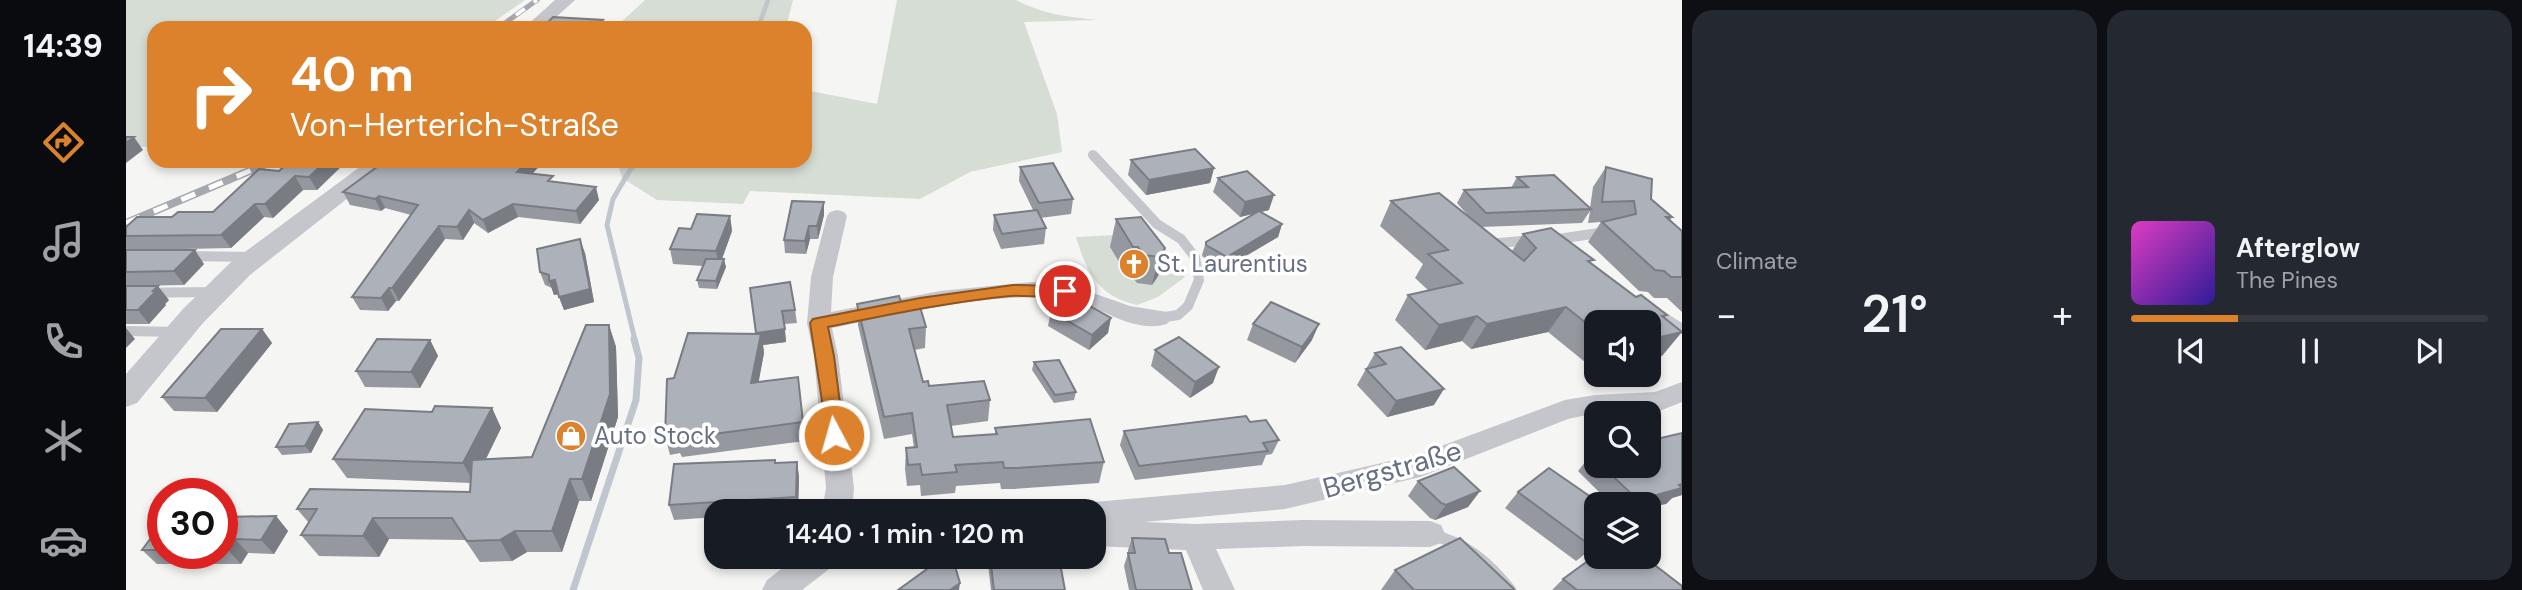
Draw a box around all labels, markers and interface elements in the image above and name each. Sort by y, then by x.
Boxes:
text: 14:39 [23,25,103,67]
text: 40 m [290,42,414,106]
icon: right [175,49,266,140]
text: Von-Herterich-Straße [290,104,619,146]
icon: directions [39,118,88,167]
icon: music [39,217,88,266]
text: Afterglow [2236,231,2360,265]
text: Climate [1716,246,1798,276]
church icon: St. Laurentius [1117,247,1151,281]
place label: St. Laurentius [1157,248,1308,279]
pin [1035,261,1095,321]
text: The Pines [2236,265,2338,295]
icon: arrive [1046,272,1084,310]
text: 21° [1861,280,1928,348]
text: − [1716,290,1737,340]
text: + [2052,290,2073,340]
map controls [1584,310,1661,569]
button: sound [1584,310,1661,387]
icon: phone [39,317,88,366]
icon: previous [2172,332,2210,370]
icon: pause [2291,332,2329,370]
icon: next [2410,332,2448,370]
position arrow [797,398,871,472]
button: search [1584,401,1661,478]
icon: climate [39,416,88,465]
shop icon: Auto Stock [554,419,588,453]
place label: Auto Stock [594,420,716,451]
street label: Bergstraße [1319,432,1466,507]
speed limit sign: 30 [147,478,238,569]
button: layers [1584,492,1661,569]
icon: car [39,516,88,565]
text: 14:40 · 1 min · 120 m [786,517,1024,551]

